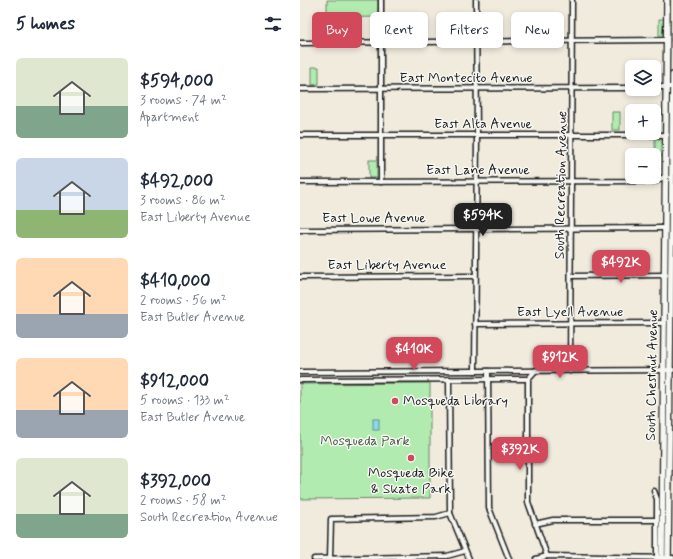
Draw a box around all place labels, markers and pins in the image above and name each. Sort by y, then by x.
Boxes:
pin: $594K [455,203,511,237]
pin: $492K [593,250,649,284]
pin: $410K [386,337,442,371]
pin: $912K [532,345,588,379]
place label: Mosqueda Library [403,392,508,410]
marker: Mosqueda Library [390,396,400,406]
pin: $392K [492,437,548,471]
marker: Mosqueda Bike & Skate Park [406,453,416,463]
place label: Mosqueda Bike & Skate Park [368,464,455,498]

